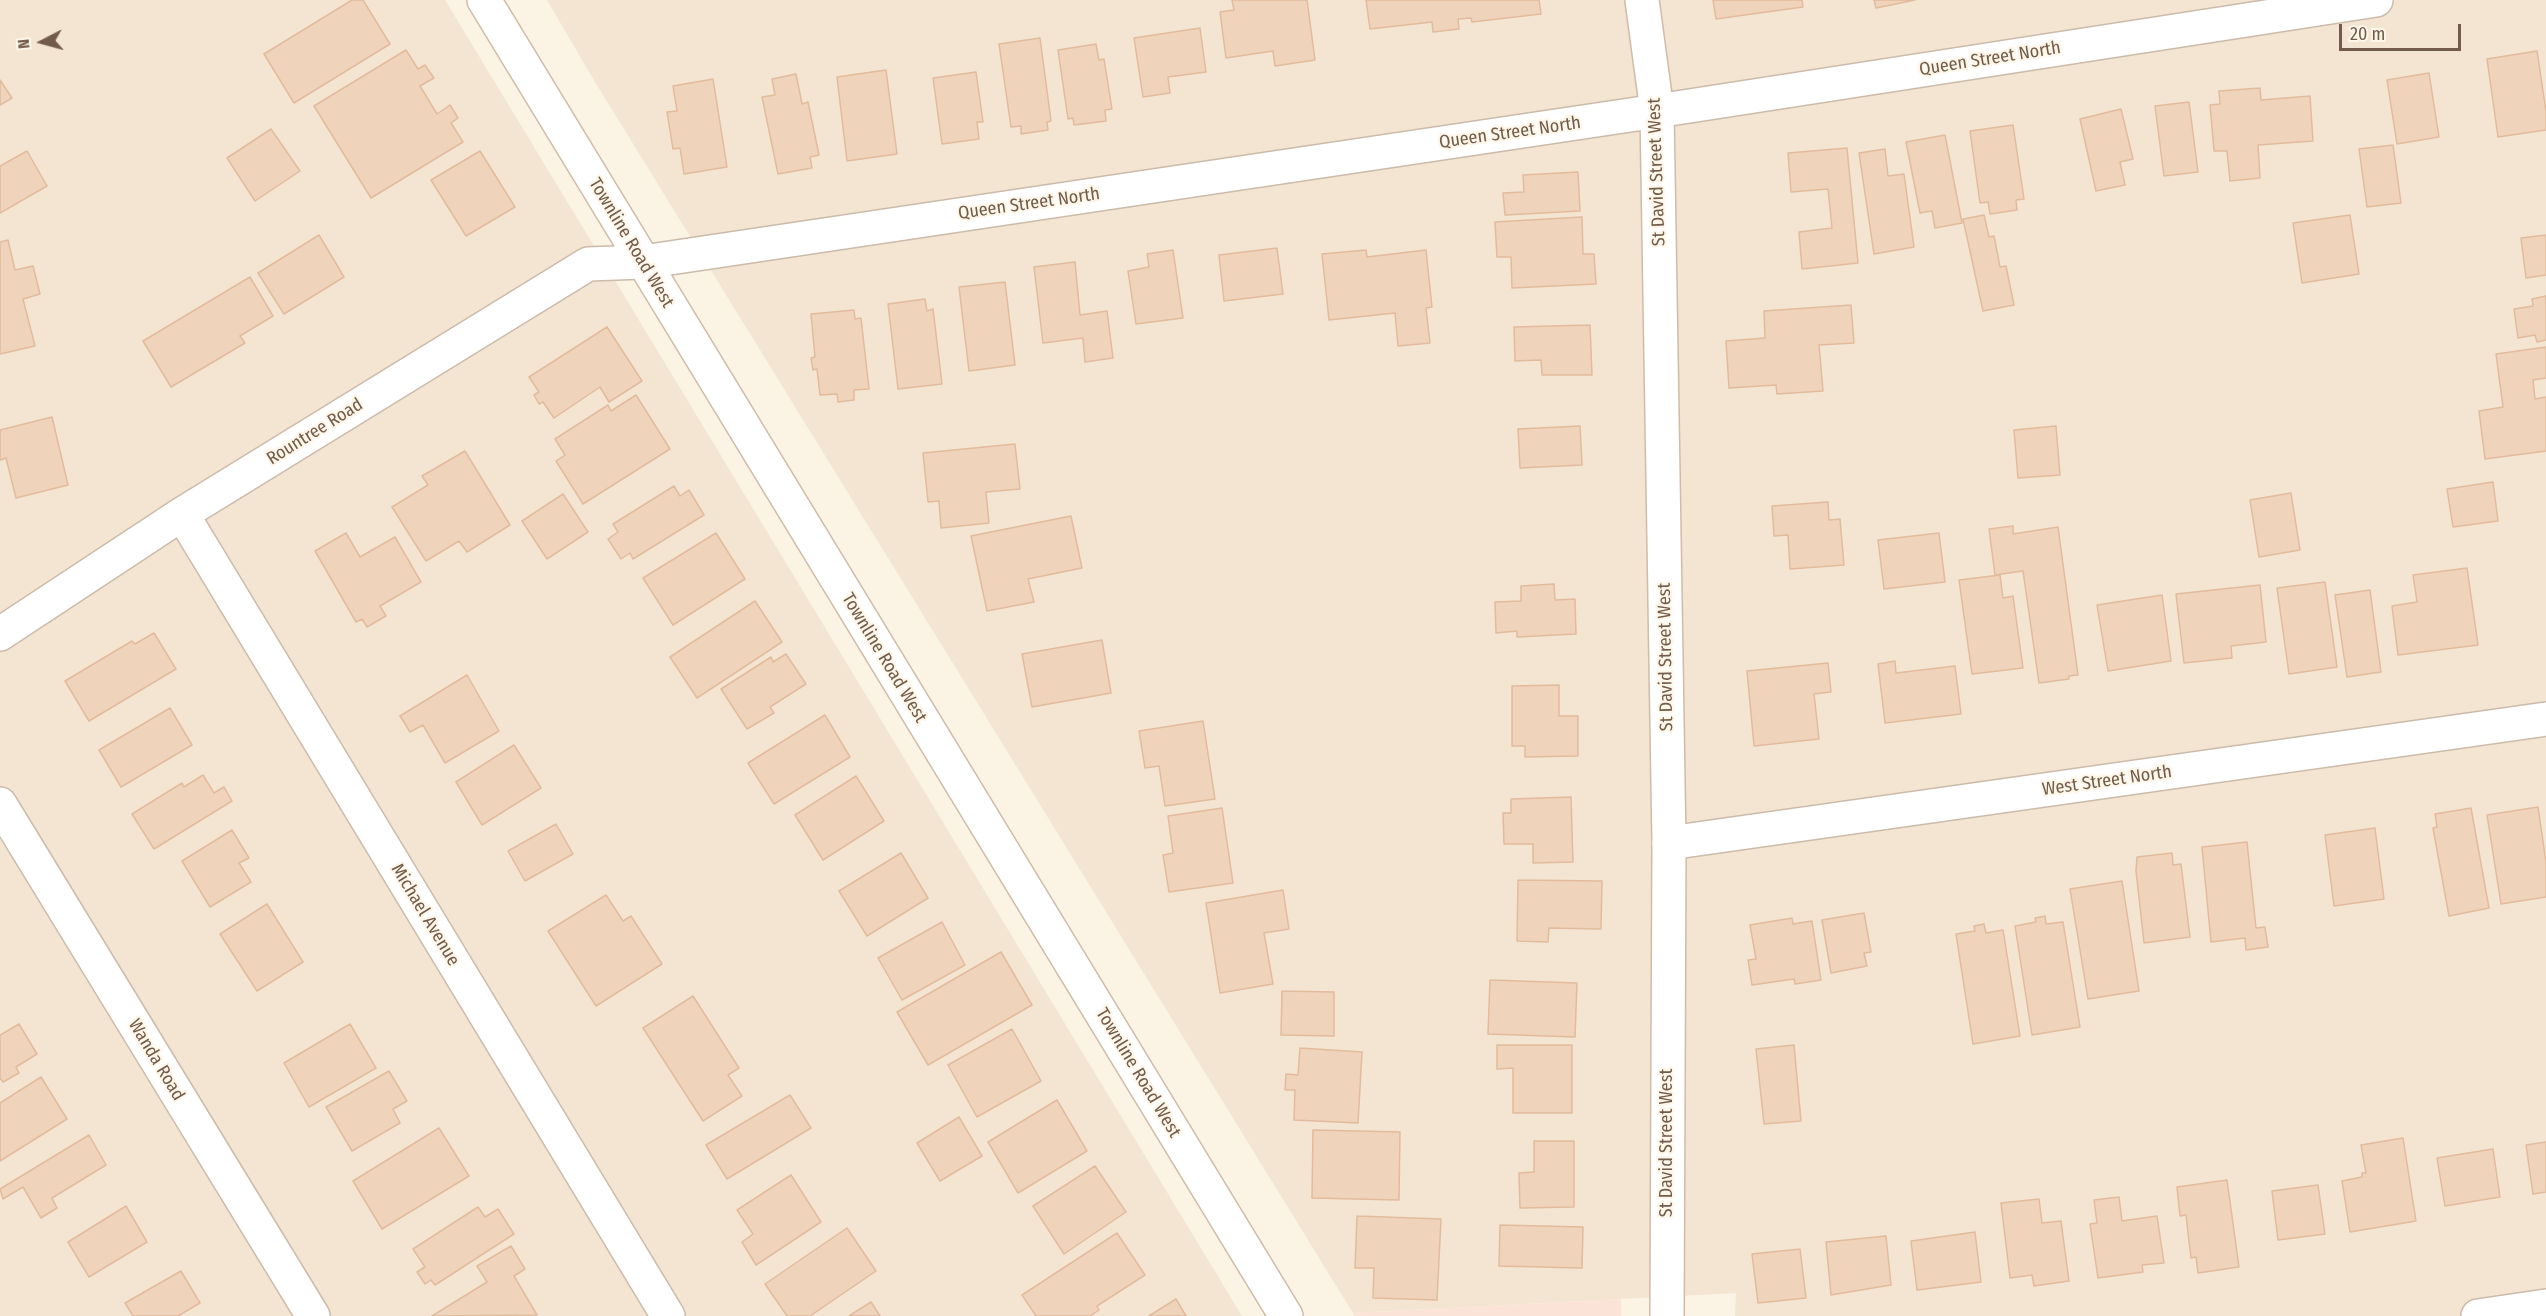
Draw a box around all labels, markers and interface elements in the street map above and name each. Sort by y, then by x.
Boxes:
north arrow [12,12,72,72]
scale bar [2342,12,2464,50]
text: 20 m [2350,23,2385,45]
street label: Queen Street North [1918,37,2062,81]
text: N [14,38,34,50]
street label: St David Street West [1644,97,1670,247]
street label: Queen Street North [1438,112,1582,154]
street label: Townline Road West [584,174,678,312]
street label: Queen Street North [957,183,1101,225]
street label: Rountree Road [263,394,367,470]
street label: St David Street West [1654,583,1678,731]
street label: Townline Road West [837,589,931,727]
street label: West Street North [2041,761,2173,801]
street label: Michael Avenue [386,860,464,970]
street label: Townline Road West [1091,1004,1185,1142]
street label: Wanda Road [123,1015,189,1105]
street label: St David Street West [1656,1069,1678,1217]

